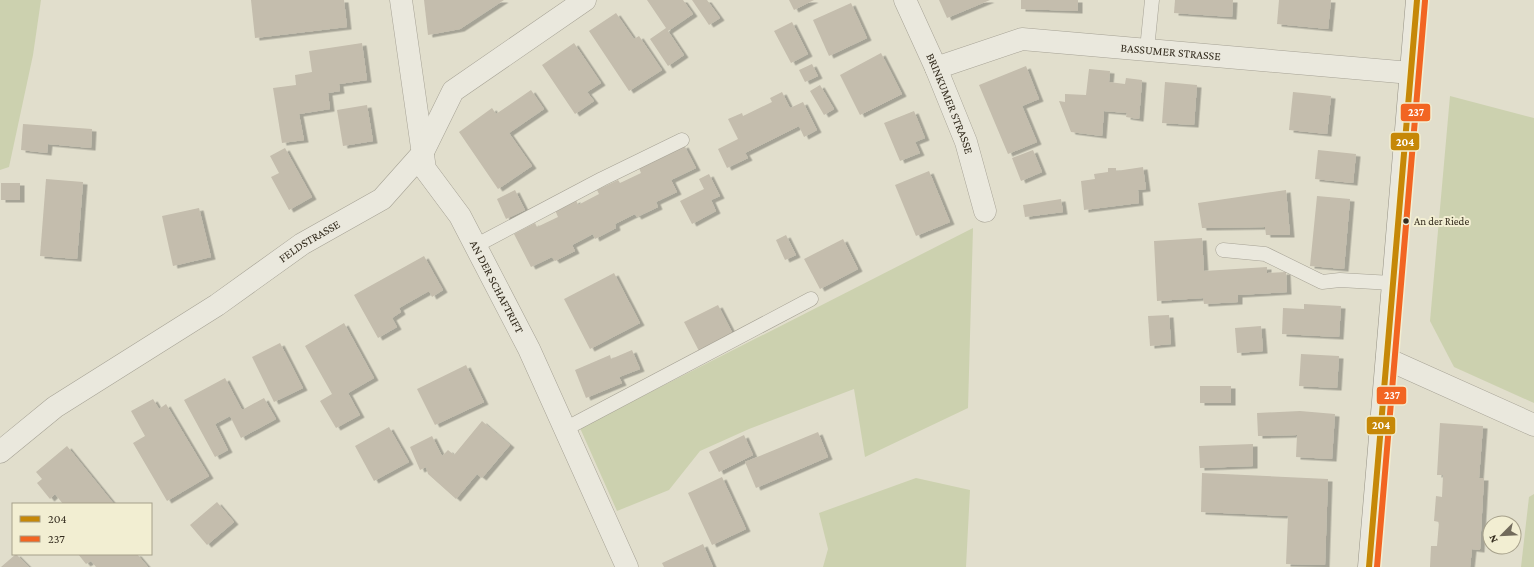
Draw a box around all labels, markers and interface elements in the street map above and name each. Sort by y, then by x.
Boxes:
street label: BASSUMER STRASSE [1120,41,1222,63]
street label: BRINKUMER STRASSE [923,51,976,156]
line badge: 237 [1400,103,1431,122]
text: 237 [1408,106,1424,118]
line badge: 204 [1390,132,1420,151]
text: 204 [1396,136,1414,148]
place label: An der Riede [1414,215,1469,227]
marker: An der Riede [1401,216,1411,226]
street label: FELDSTRASSE [276,217,343,265]
street label: AN DER SCHAFTRIFT [467,238,527,336]
line badge: 237 [1376,386,1407,405]
text: 237 [1384,389,1400,401]
line badge: 204 [1366,416,1396,435]
text: 204 [1372,419,1390,431]
legend [12,503,152,555]
text: 204 [48,512,67,526]
north arrow [1482,515,1522,555]
text: 237 [48,532,65,546]
text: N [1486,533,1500,545]

